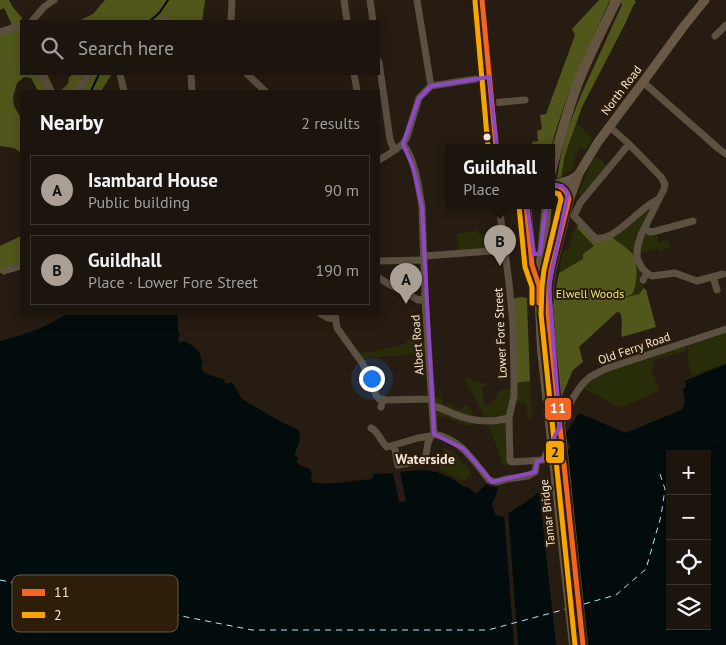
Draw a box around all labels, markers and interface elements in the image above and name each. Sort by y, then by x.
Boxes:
search box [20,20,380,75]
icon: search [38,34,66,62]
text: Search here [78,36,174,60]
street label: North Road [597,62,645,118]
text: Nearby [40,109,103,136]
text: 2 results [301,113,360,133]
unlabelled marker [482,132,492,142]
popup [445,144,555,209]
text: Guildhall [463,155,537,179]
text: Isambard House [88,168,218,192]
text: Place [463,179,500,199]
text: A [52,180,62,200]
text: 90 m [324,180,359,200]
text: Public building [88,192,190,212]
pin: B [484,225,516,266]
text: Guildhall [88,248,162,272]
text: B [52,260,62,280]
text: 190 m [316,260,359,280]
pin: A [390,263,422,304]
text: Place · Lower Fore Street [88,272,258,292]
park label: Elwell Woods [556,286,624,301]
street label: Lower Fore Street [490,287,510,379]
street label: Albert Road [407,314,427,376]
street label: Old Ferry Road [596,329,672,367]
your location [359,366,385,392]
line badge: 11 [544,397,572,421]
text: 11 [550,399,566,417]
line badge: 2 [545,440,565,464]
text: 2 [551,443,559,461]
district label: Waterside [395,450,455,468]
map controls [666,450,711,630]
button: + [666,450,711,495]
street label: Tamar Bridge [536,479,558,547]
button: − [666,495,711,540]
button: locate [666,540,711,585]
legend [12,575,178,632]
text: 11 [54,583,69,601]
button: layers [666,585,711,630]
text: 2 [54,606,62,624]

